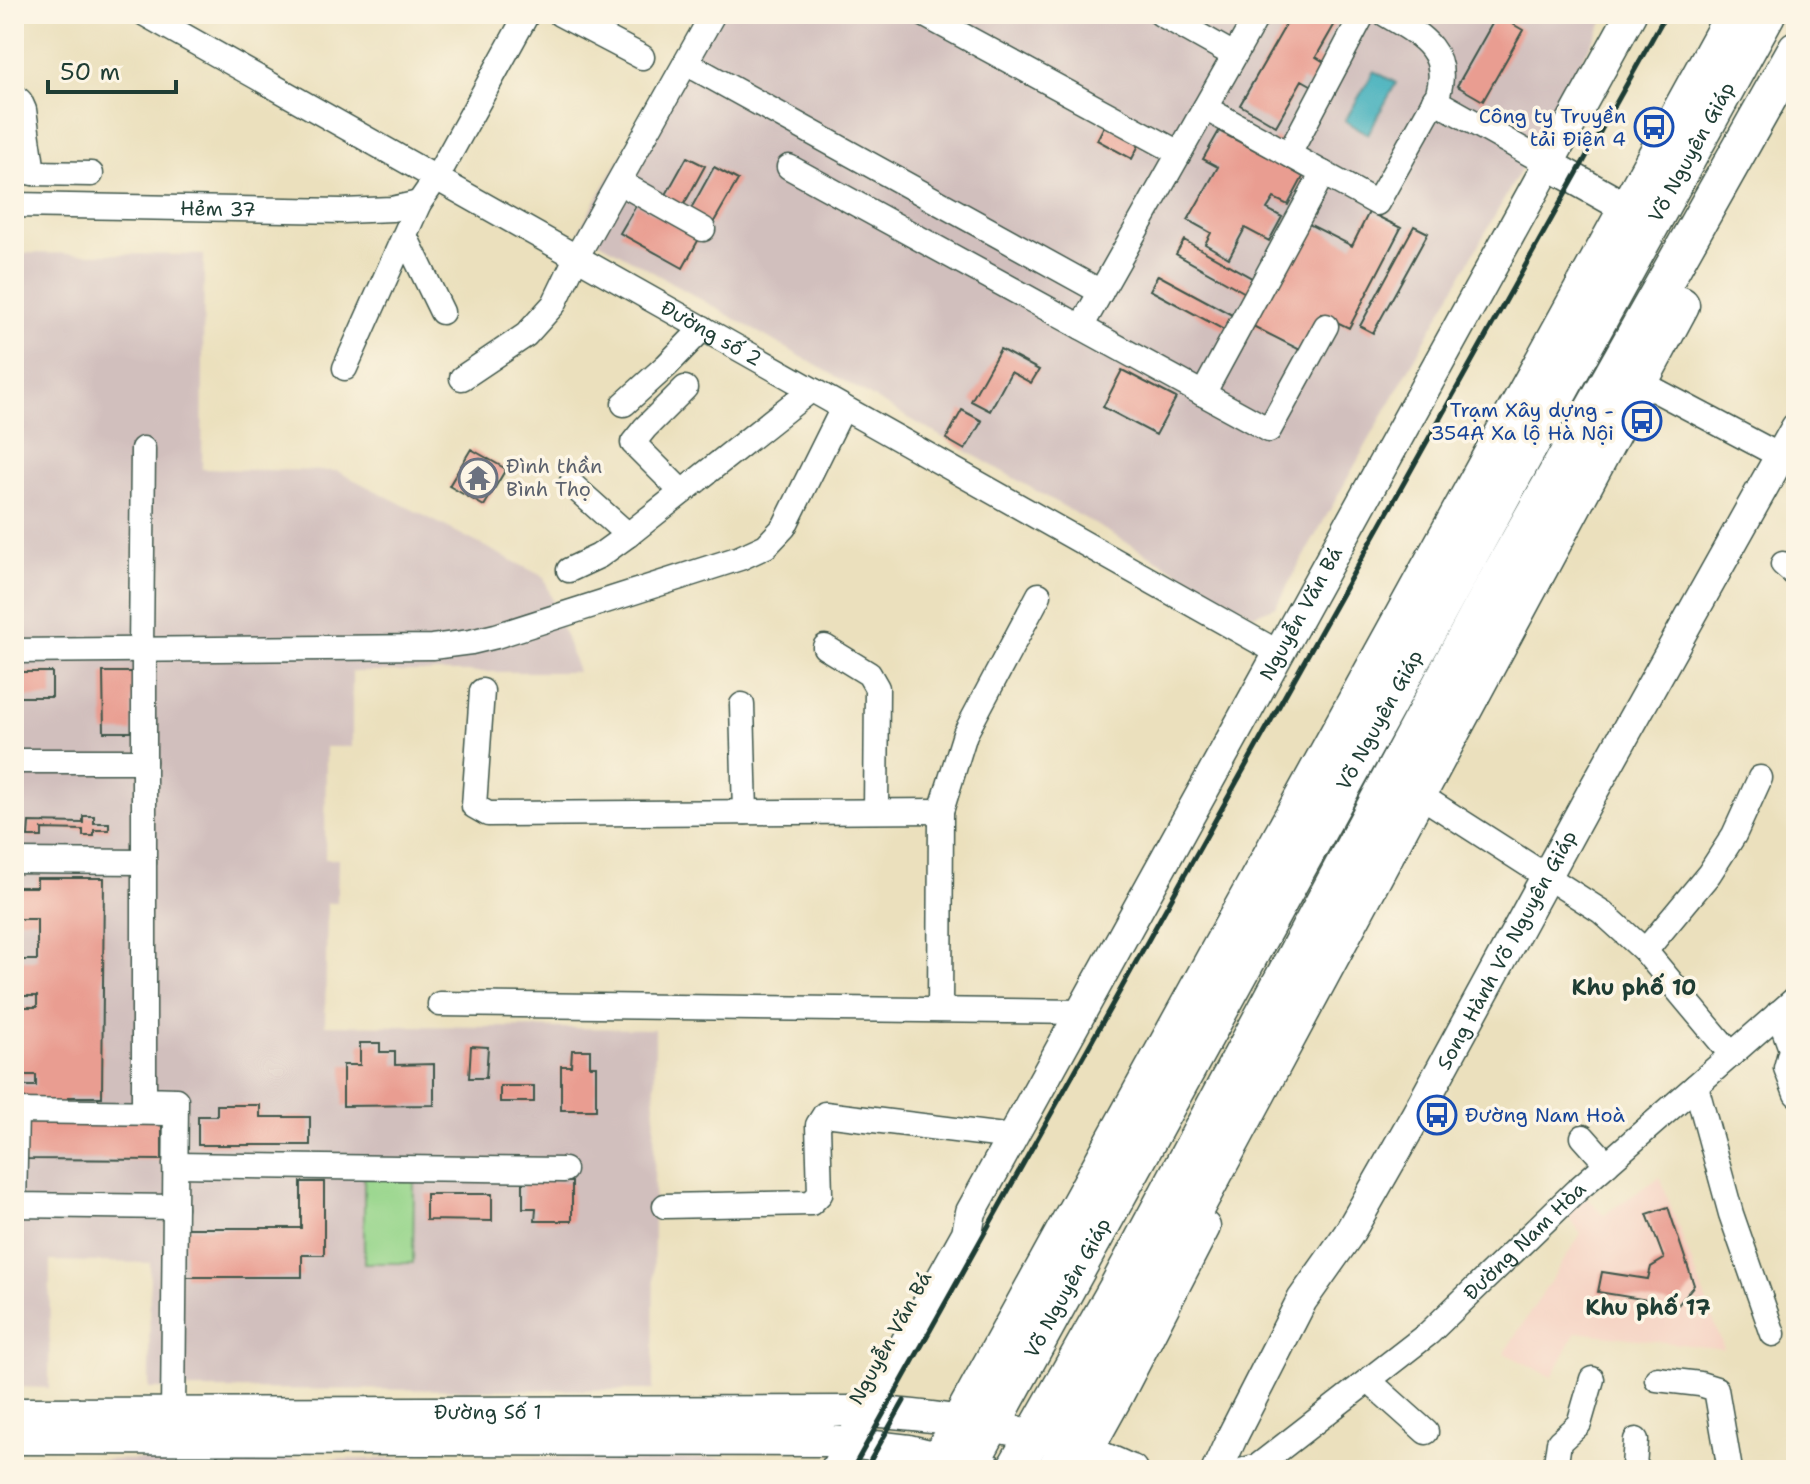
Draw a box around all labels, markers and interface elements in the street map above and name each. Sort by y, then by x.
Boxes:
scale bar [48,44,176,94]
text: 50 m [60,56,120,88]
street label: Võ Nguyên Giáp [1642,77,1740,227]
place label: Công ty Truyền tải Điện 4 [1479,103,1626,152]
bus stop icon: Công ty Truyền tải Điện 4 [1633,106,1675,148]
street label: Hẻm 37 [180,195,256,222]
street label: Đường số 2 [656,294,767,372]
place label: Trạm Xây dựng - 354A Xa lộ Hà Nội [1431,397,1614,446]
bus stop icon: Trạm Xây dựng - 354A Xa lộ Hà Nội [1621,400,1663,442]
place label: Đình thần Bình Thọ [506,453,602,502]
temple icon: Đình thần Bình Thọ [457,457,499,499]
street label: Nguyễn Văn Bá [1254,542,1348,685]
street label: Võ Nguyên Giáp [1330,645,1428,795]
street label: Song Hành Võ Nguyên Giáp [1431,825,1582,1074]
district label: Khu phố 10 [1572,973,1696,1002]
bus stop icon: Đường Nam Hoà [1416,1094,1458,1136]
place label: Đường Nam Hoà [1465,1102,1626,1128]
street label: Đường Nam Hòa [1458,1175,1591,1306]
street label: Võ Nguyên Giáp [1018,1213,1116,1363]
street label: Nguyễn Văn Bá [843,1266,938,1409]
district label: Khu phố 17 [1585,1293,1711,1322]
street label: Đường Số 1 [434,1399,542,1425]

